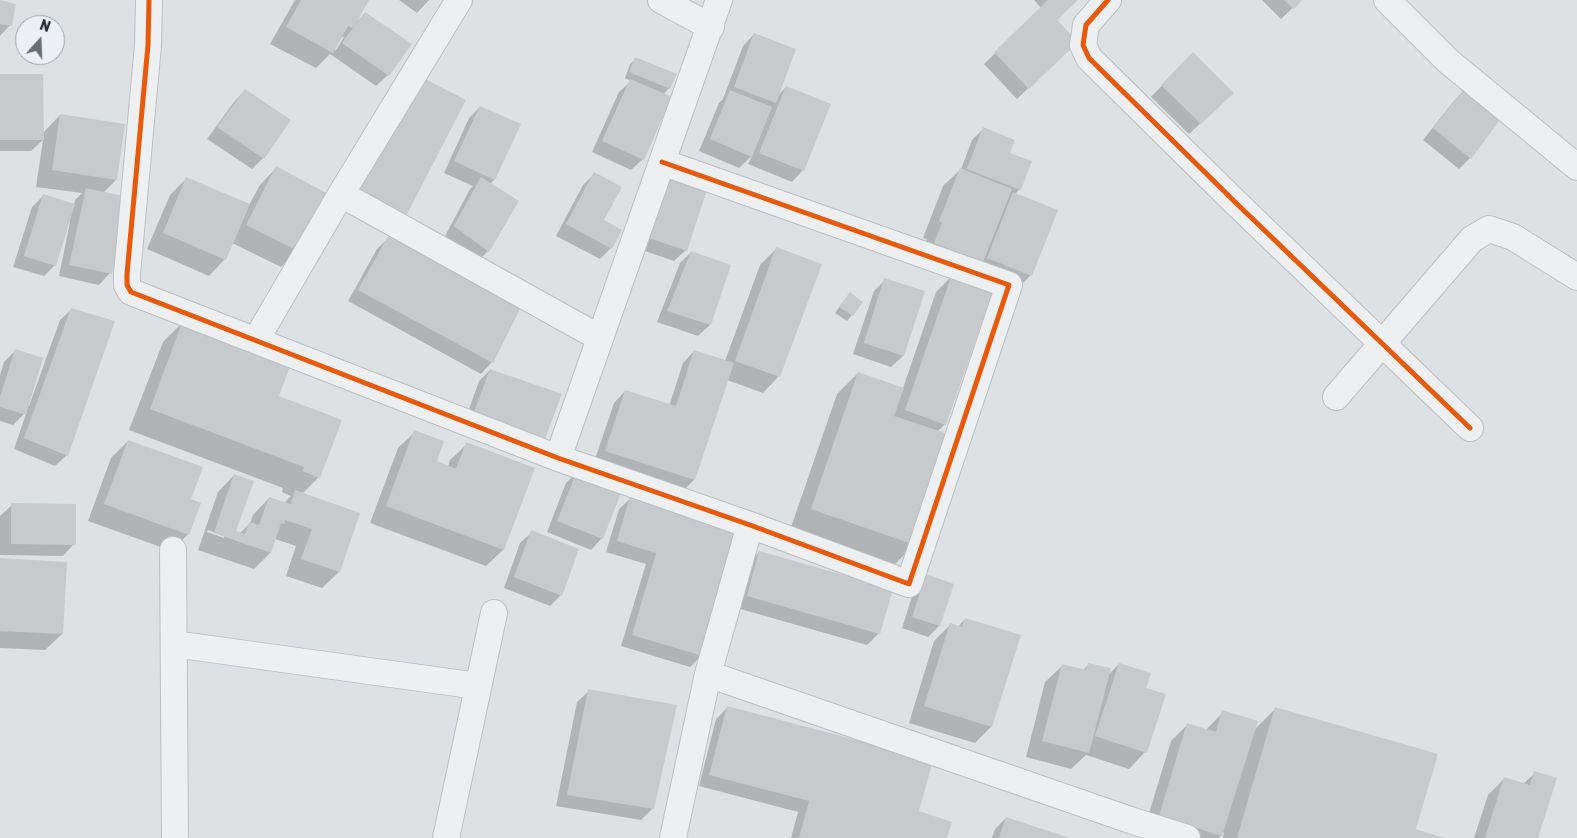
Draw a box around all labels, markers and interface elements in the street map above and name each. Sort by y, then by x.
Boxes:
north arrow [15,15,65,65]
text: N [37,17,53,36]

